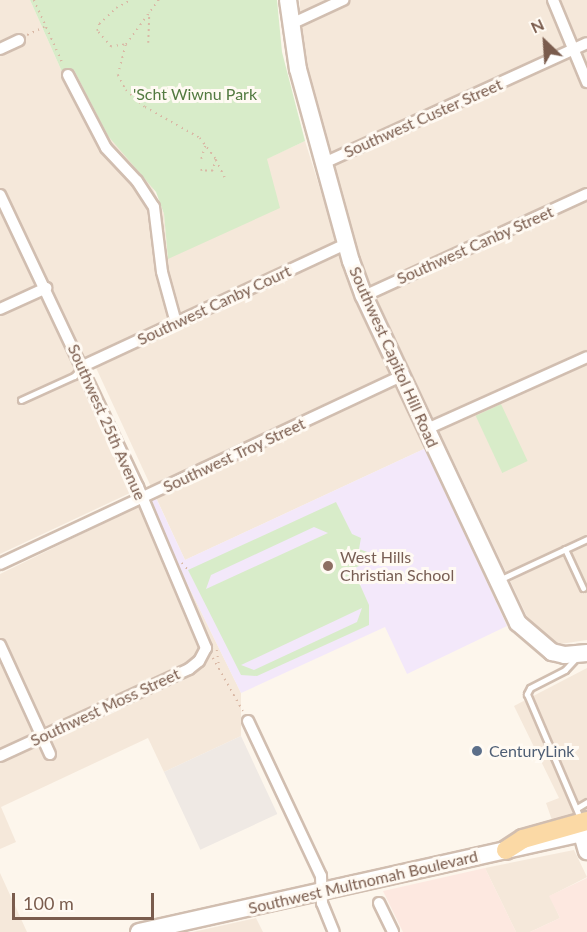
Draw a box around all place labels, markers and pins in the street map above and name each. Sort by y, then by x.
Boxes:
place label: West Hills Christian School [340,547,454,585]
marker: West Hills Christian School [321,559,335,573]
place label: CenturyLink [489,741,574,761]
marker: CenturyLink [470,744,484,758]

